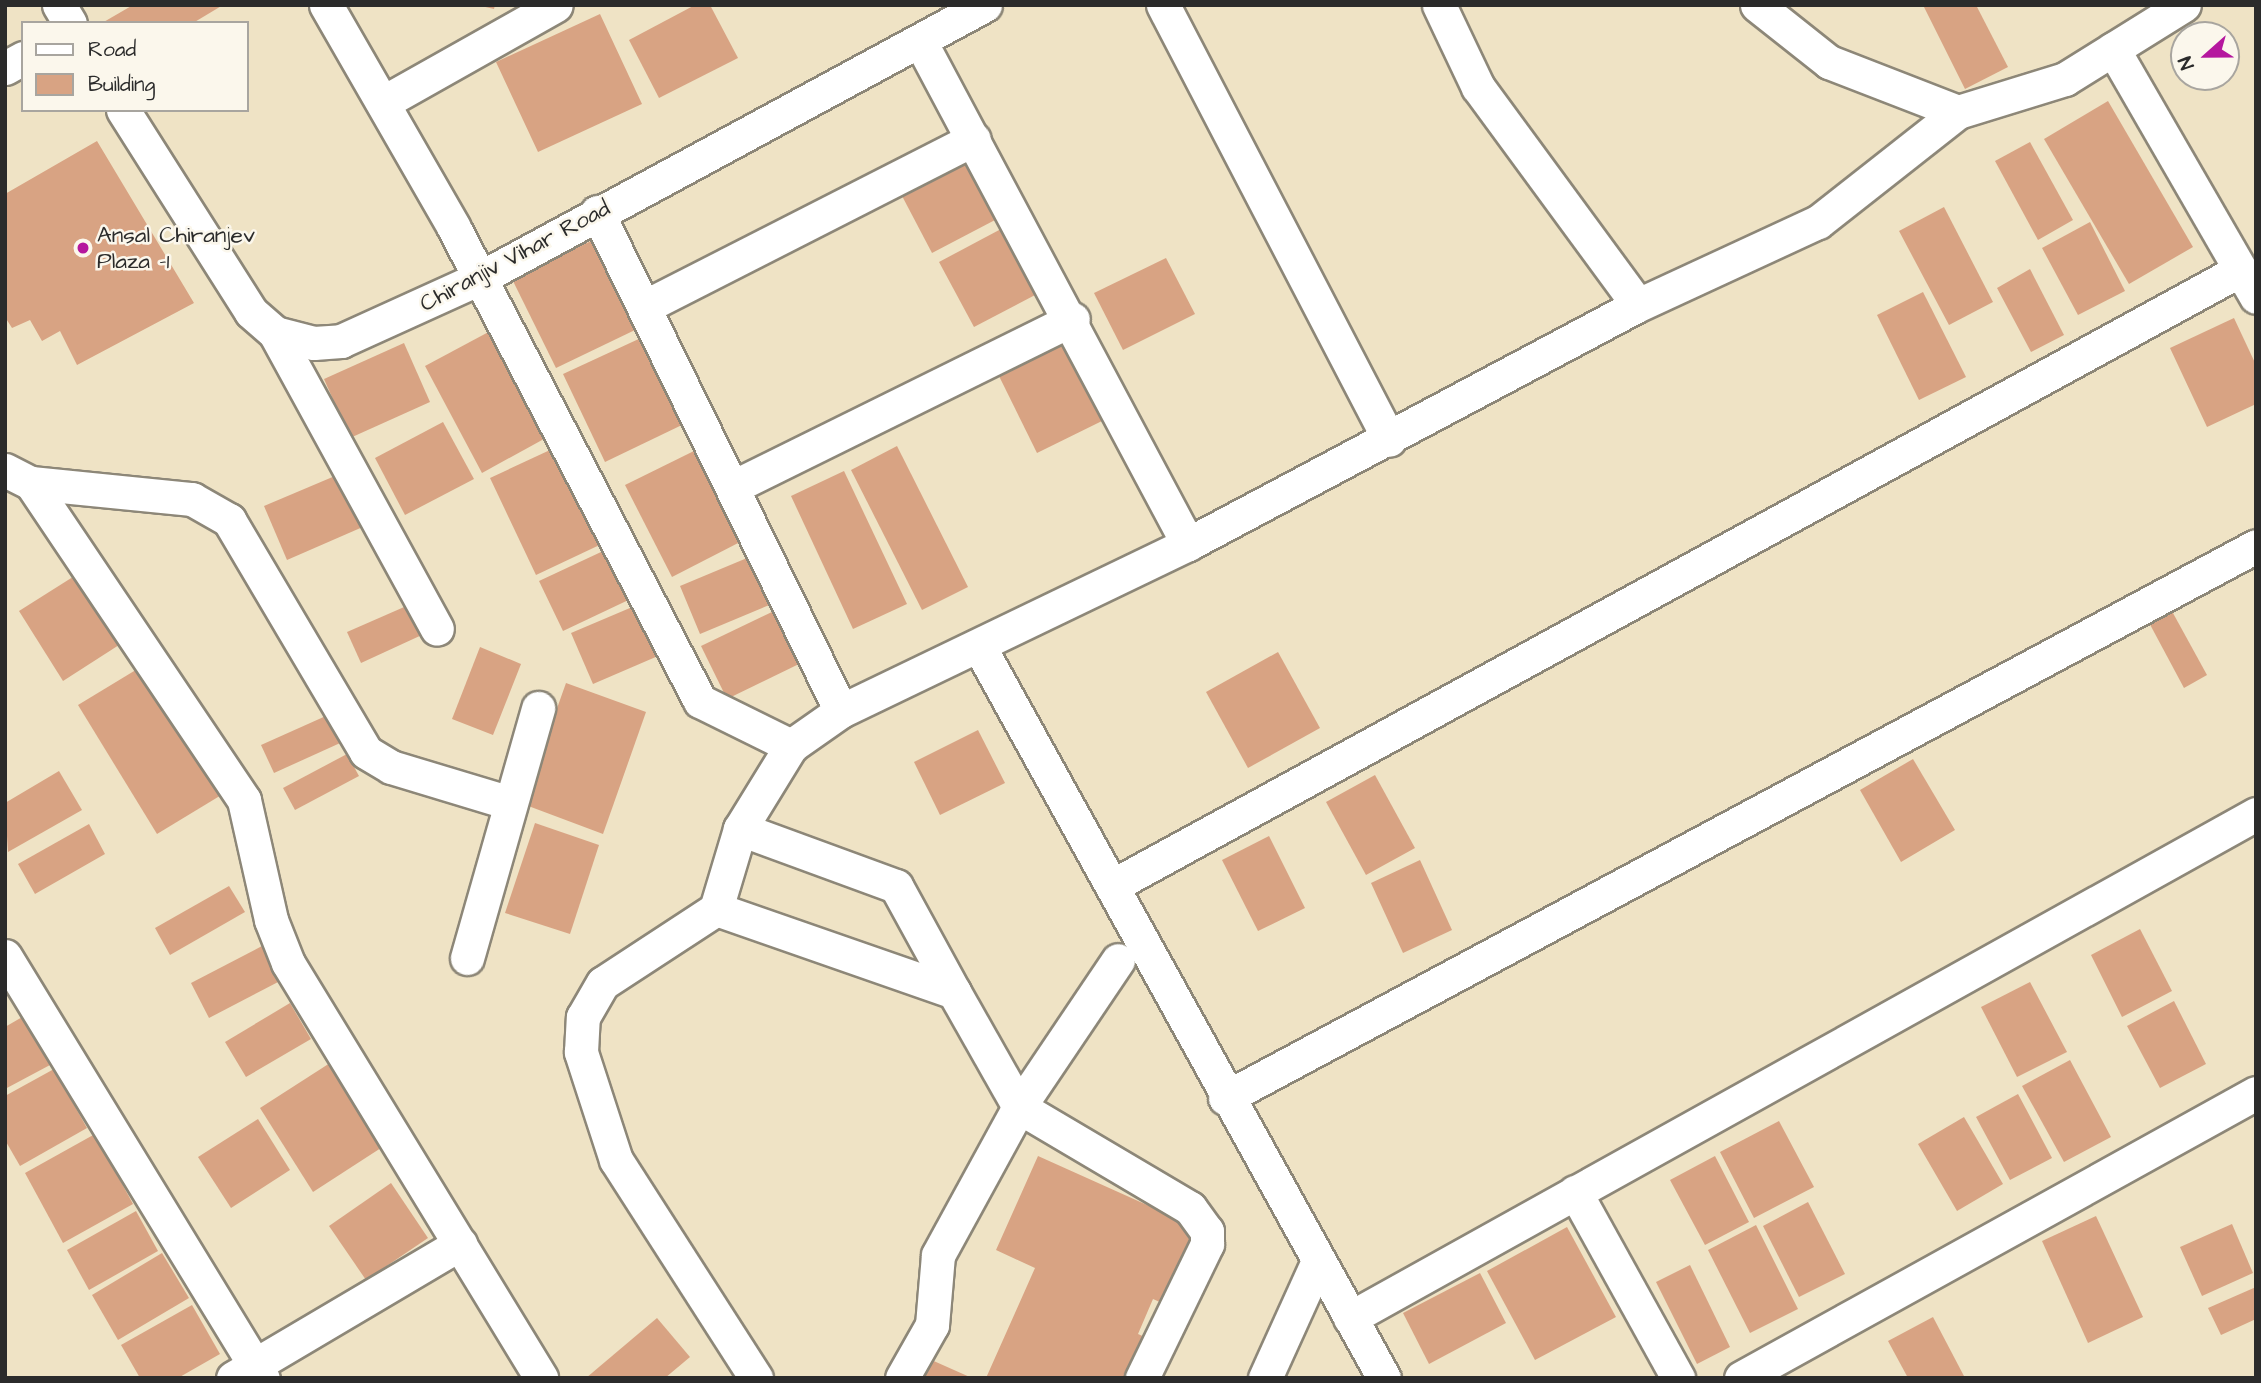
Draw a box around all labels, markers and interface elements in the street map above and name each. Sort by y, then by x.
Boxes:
legend [21,21,248,112]
north arrow [2170,21,2240,91]
text: Road [88,35,136,64]
text: N [2172,53,2202,73]
text: Building [88,70,155,99]
street label: Chiranjiv Vihar Road [415,194,615,318]
place label: Ansal Chiranjev Plaza -1 [97,221,255,275]
marker: Ansal Chiranjev Plaza -1 [75,240,91,256]

